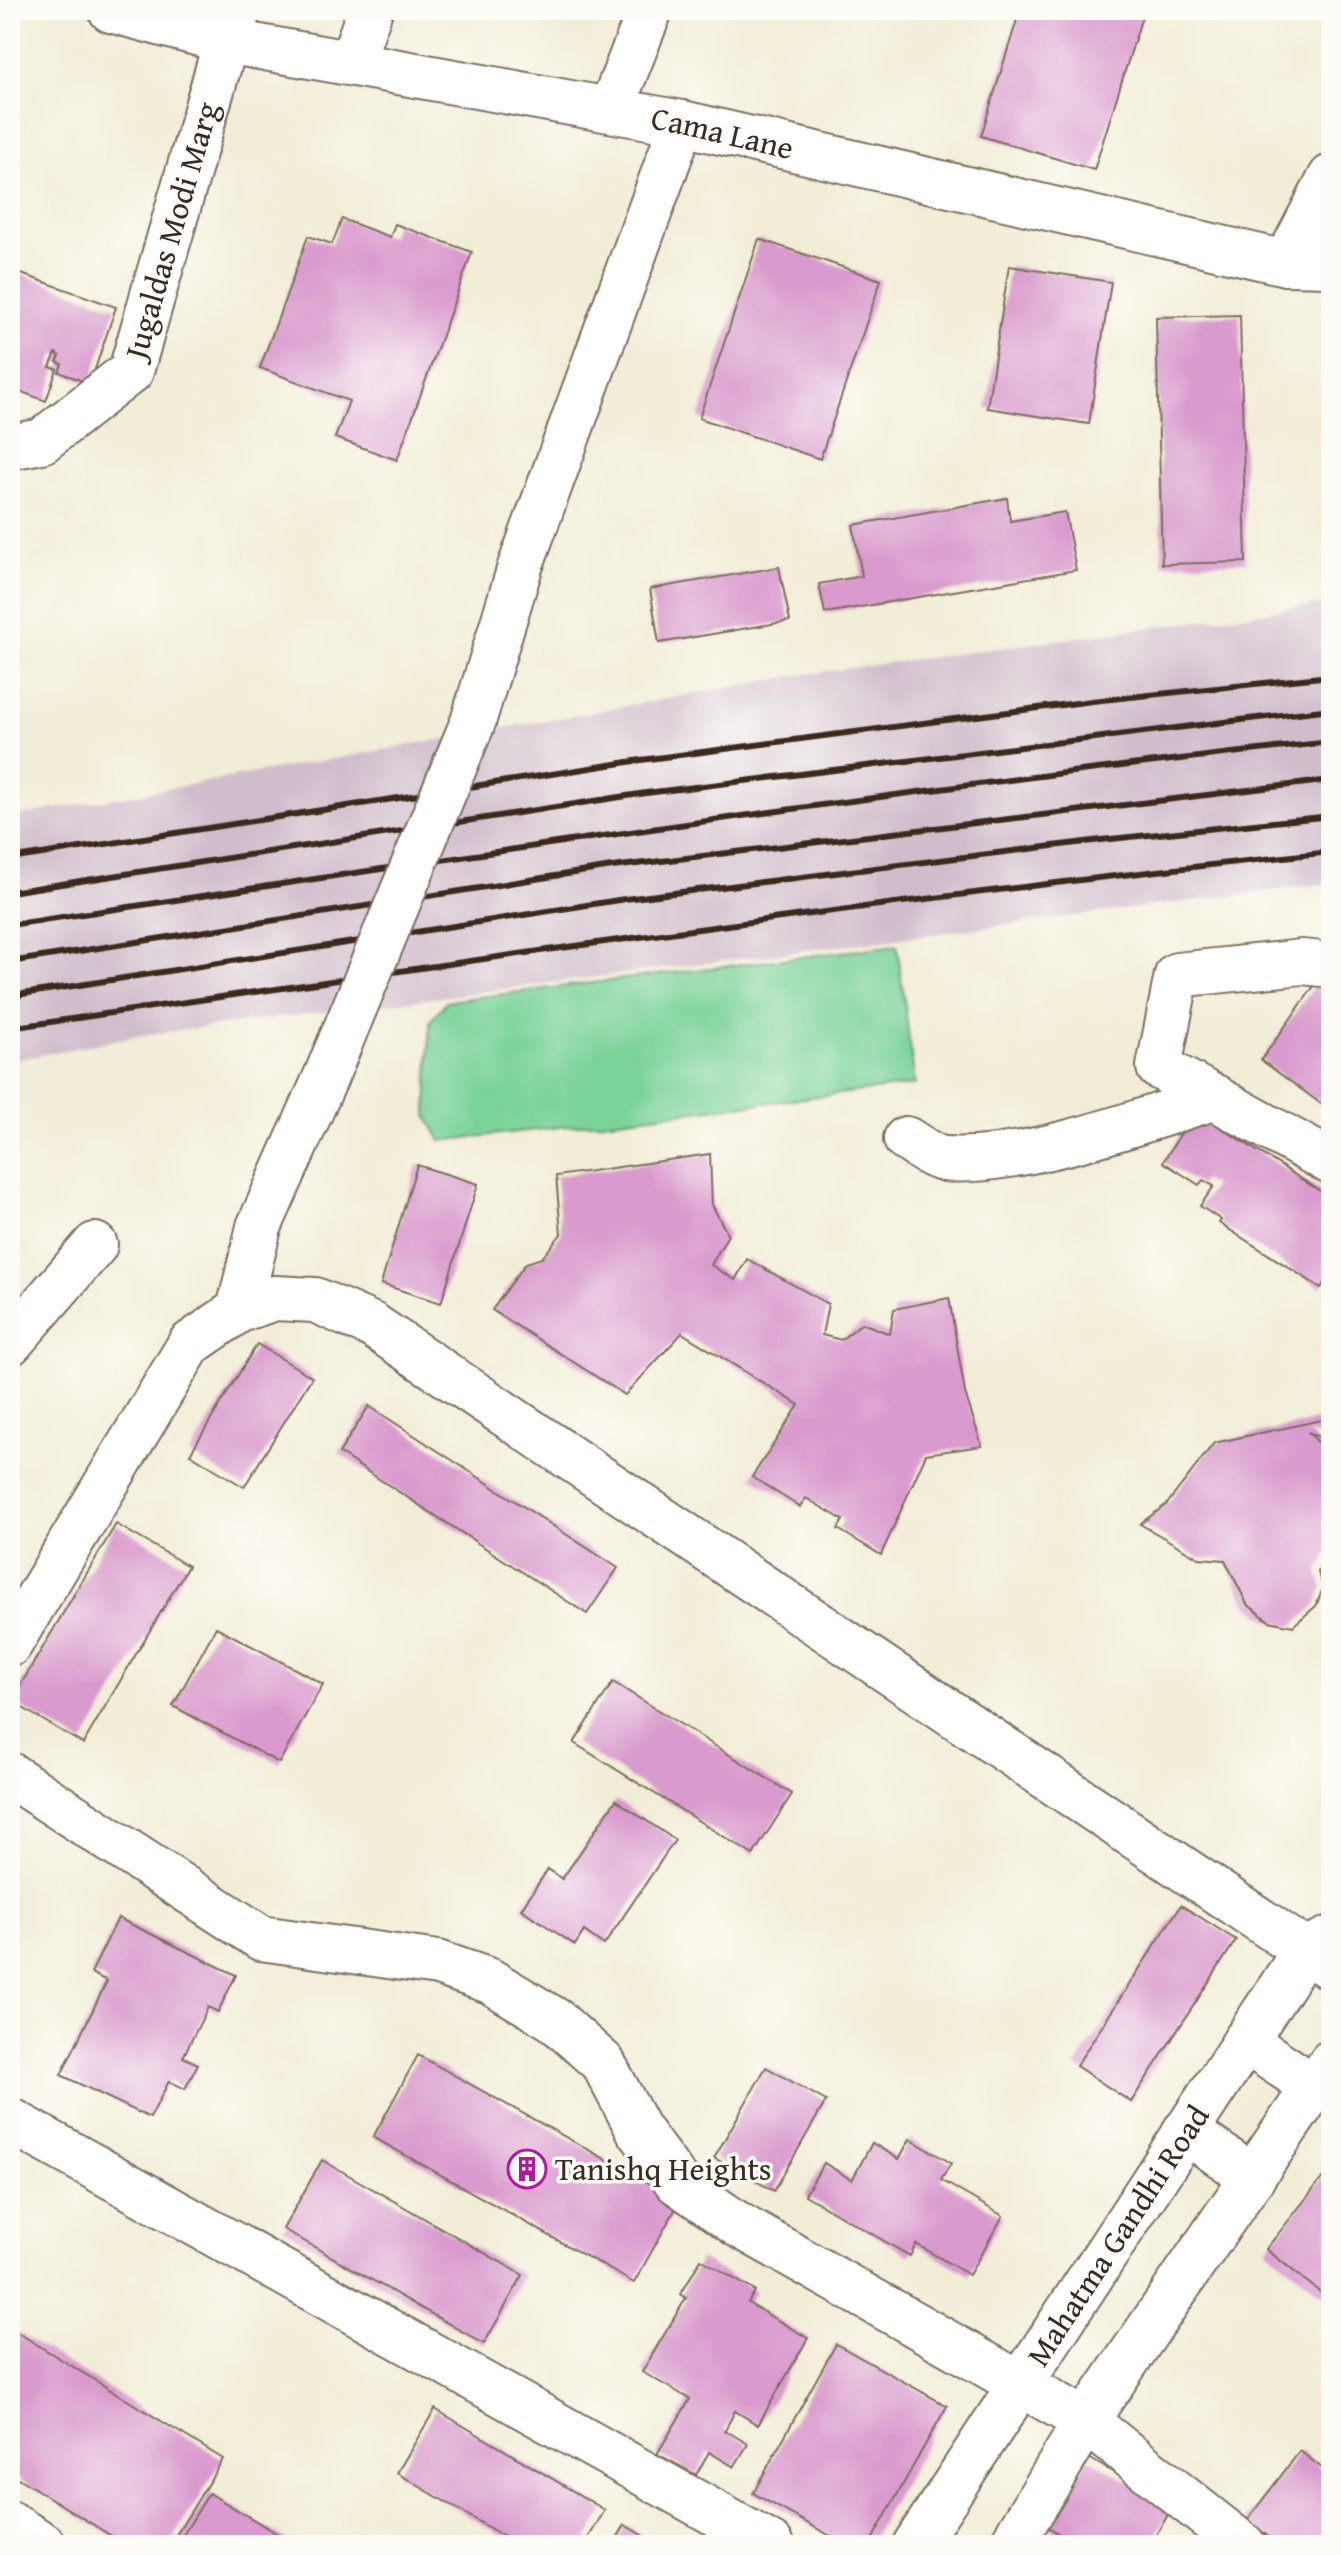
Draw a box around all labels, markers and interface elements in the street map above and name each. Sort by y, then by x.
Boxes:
street label: Cama Lane [648,94,798,171]
street label: Jugaldas Modi Marg [111,96,230,368]
street label: Mahatma Gandhi Road [1014,2095,1220,2375]
place label: Tanishq Heights [555,2145,771,2192]
building icon: Tanishq Heights [506,2148,548,2190]

